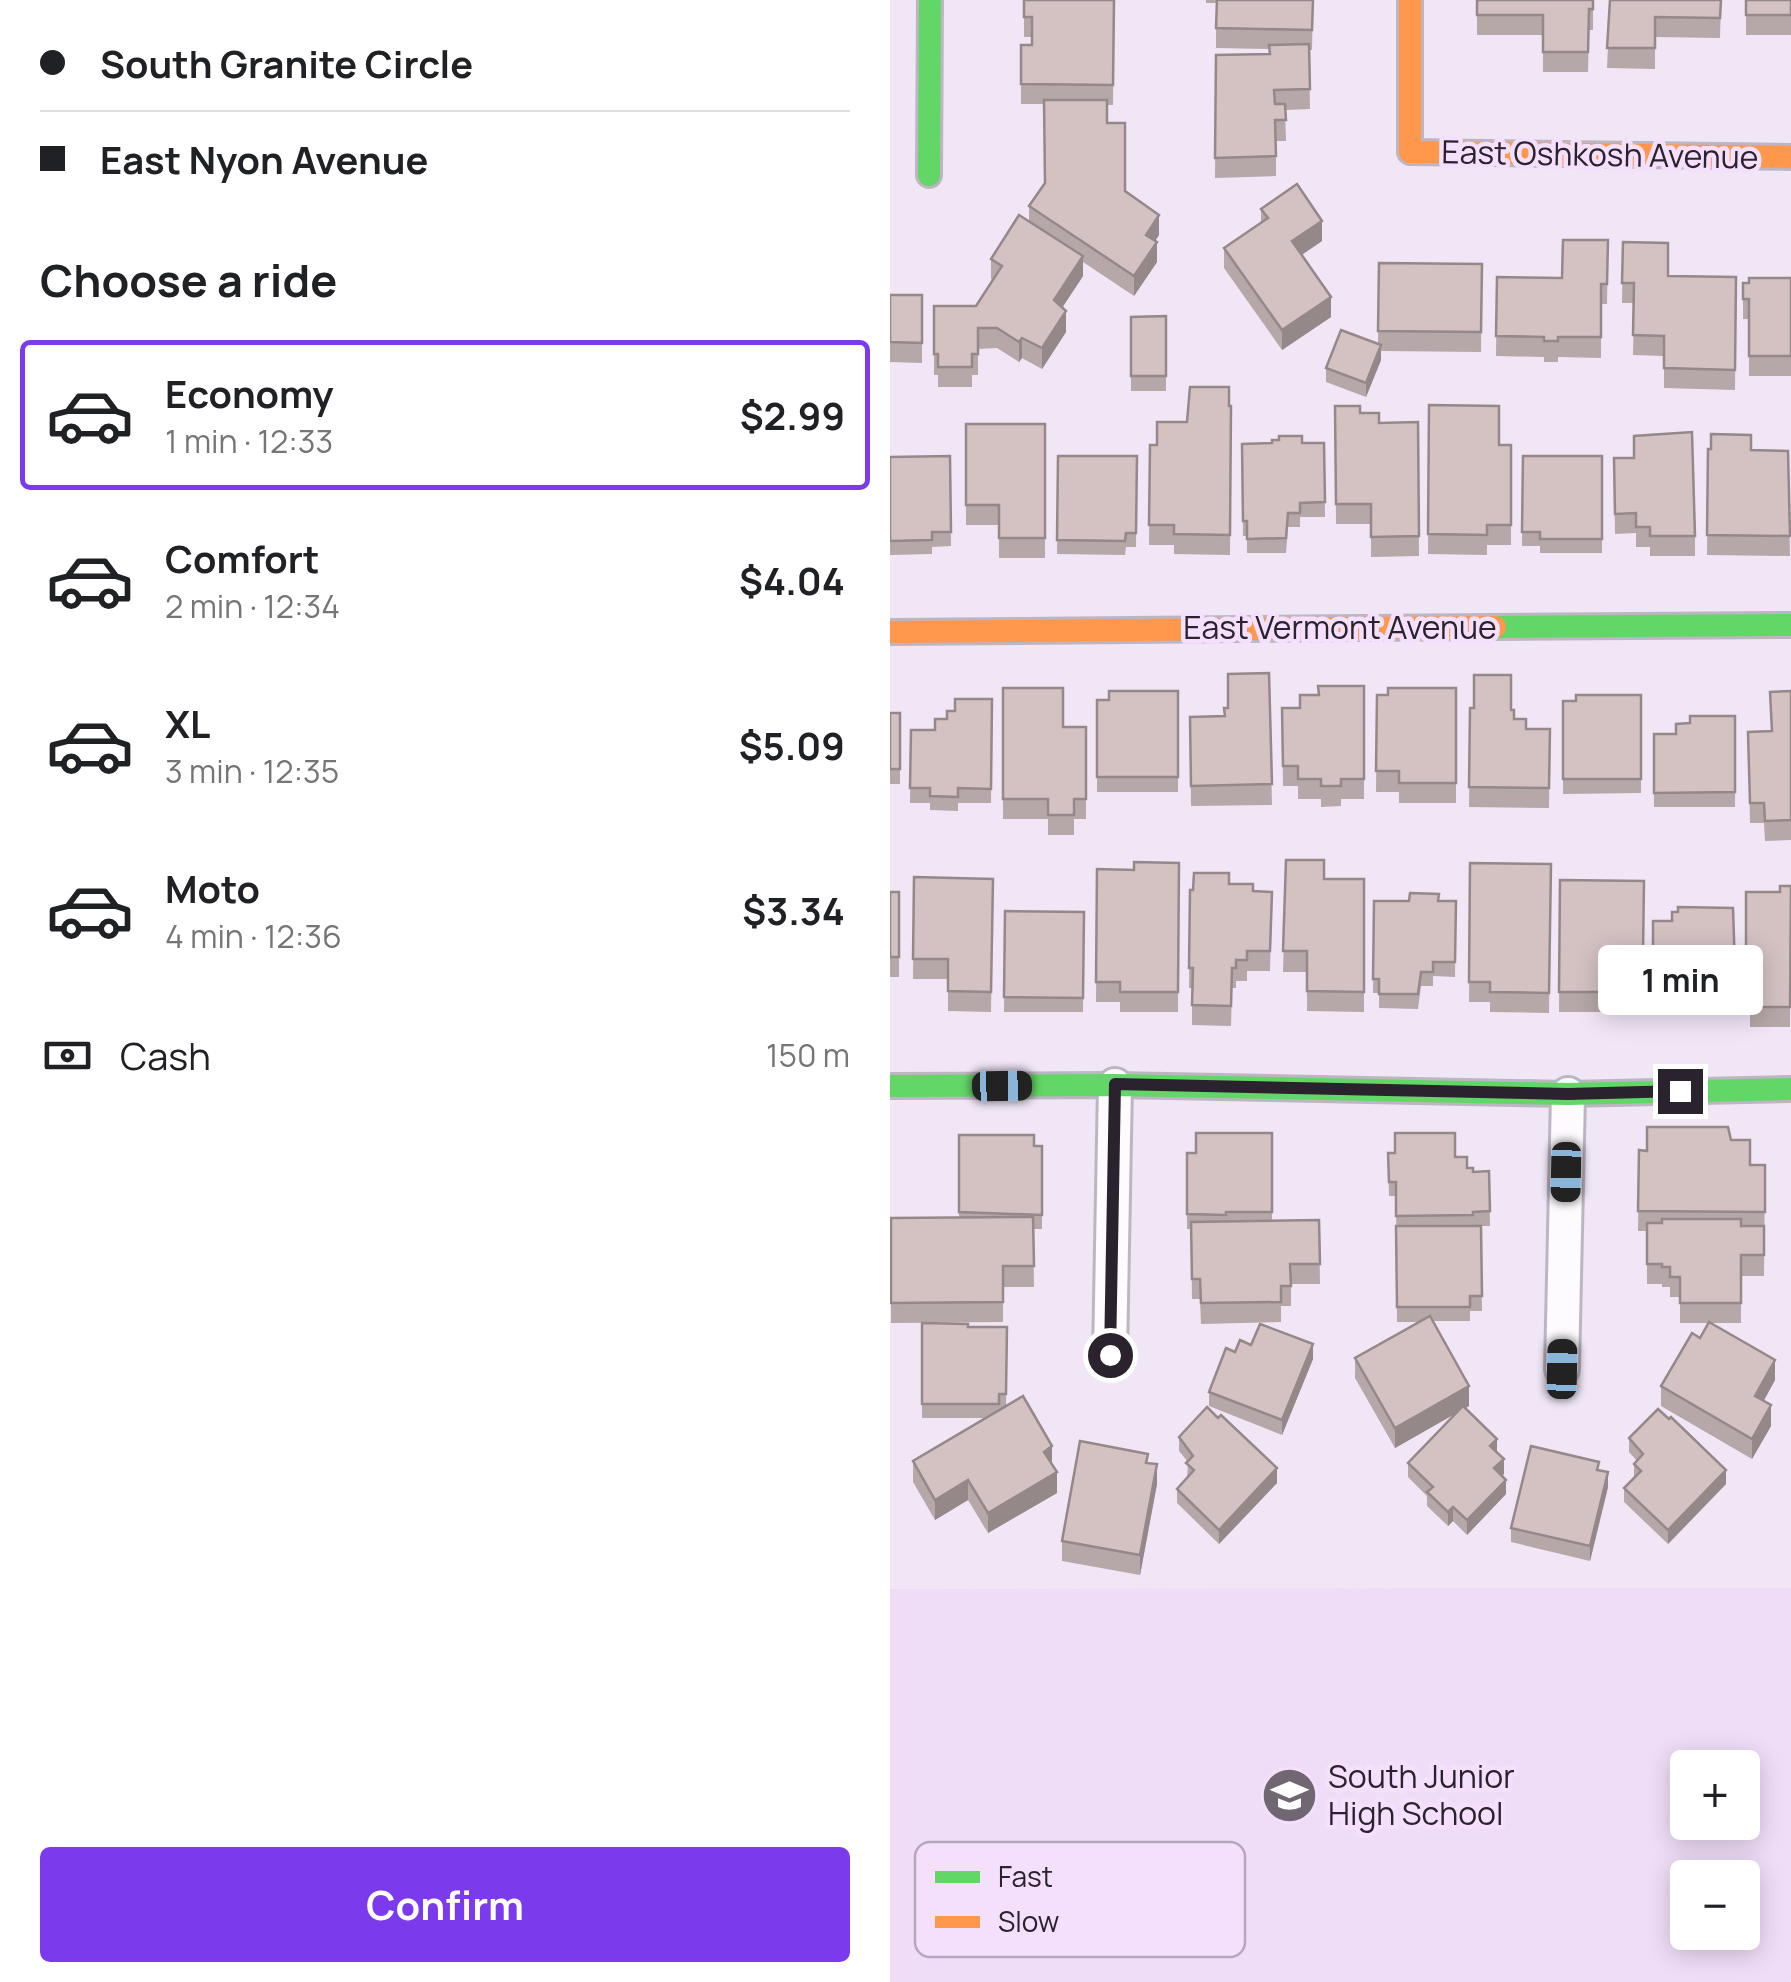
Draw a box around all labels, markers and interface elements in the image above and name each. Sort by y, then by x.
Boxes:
text: South Granite Circle [100,37,473,89]
street label: East Oshkosh Avenue [1441,129,1759,179]
text: East Nyon Avenue [100,133,428,185]
text: Choose a ride [40,249,337,311]
text: Economy [165,367,334,419]
icon: car [45,370,135,460]
text: $2.99 [740,389,845,441]
text: 1 min · 12:33 [165,419,333,463]
text: Comfort [165,532,319,584]
icon: car [45,535,135,625]
text: $4.04 [739,554,845,606]
text: 2 min · 12:34 [165,584,340,628]
street label: East Vermont Avenue [1183,605,1497,649]
text: XL [165,697,210,749]
icon: car [45,700,135,790]
text: $5.09 [739,719,845,771]
text: 3 min · 12:35 [165,749,339,793]
text: Moto [165,862,260,914]
icon: car [45,865,135,955]
text: $3.34 [742,884,845,936]
text: 4 min · 12:36 [165,914,342,958]
callout: 1 min [1598,946,1762,1016]
text: 1 min [1641,958,1720,1002]
icon: cash [40,1028,95,1083]
text: Cash [120,1029,211,1081]
text: 150 m [766,1033,850,1077]
route end [1658,1069,1703,1114]
car [972,1070,1032,1102]
car [1550,1142,1582,1202]
route start [1088,1333,1133,1378]
car [1546,1339,1578,1399]
map controls [1670,1750,1760,1950]
button: + [1670,1750,1760,1840]
place label: South Junior High School [1328,1754,1515,1835]
school or university icon: South Junior High School [1259,1765,1319,1825]
legend [915,1842,1245,1957]
button: Confirm [40,1847,850,1962]
text: Fast [998,1857,1053,1895]
button: − [1670,1860,1760,1950]
text: Slow [998,1902,1059,1940]

